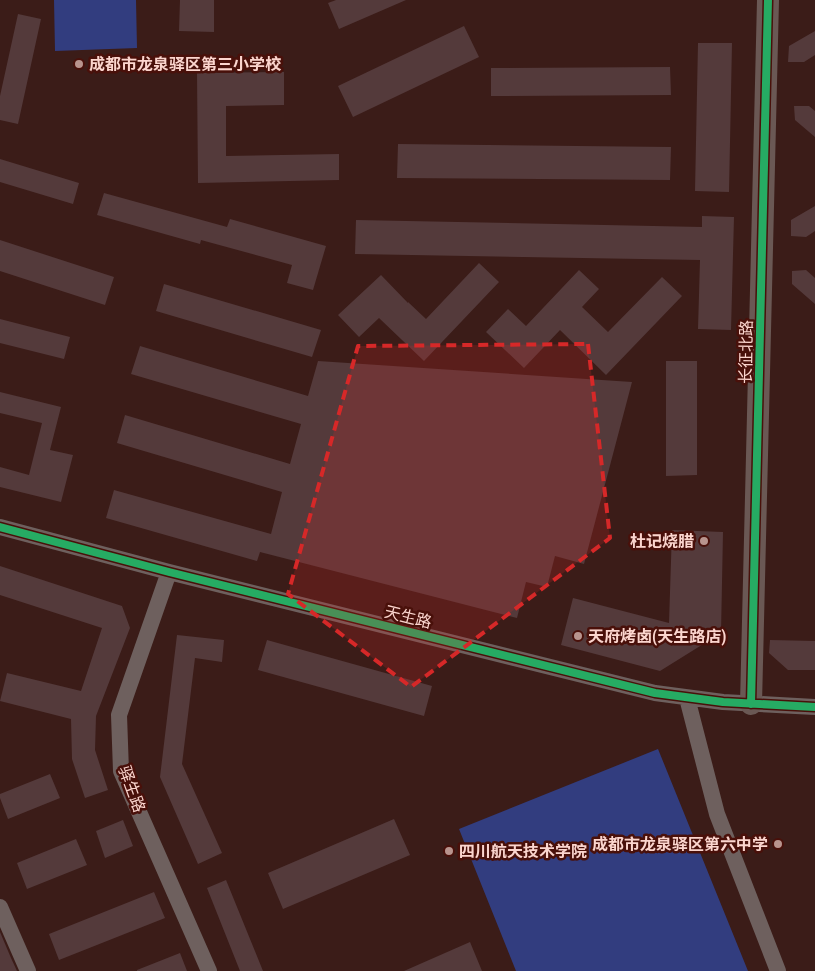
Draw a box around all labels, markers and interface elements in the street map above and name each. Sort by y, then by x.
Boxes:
place label: 成都市龙泉驿区第三小学校 [89,55,282,74]
marker: 成都市龙泉驿区第三小学校 [73,58,85,70]
street label: 长征北路 [736,320,756,384]
place label: 杜记烧腊 [630,532,694,551]
marker: 杜记烧腊 [698,535,710,547]
street label: 天生路 [382,602,434,632]
place label: 天府烤卤(天生路店) [588,627,726,646]
marker: 天府烤卤(天生路店) [572,630,584,642]
street label: 驿生路 [115,763,149,815]
place label: 成都市龙泉驿区第六中学 [592,835,768,854]
marker: 成都市龙泉驿区第六中学 [772,838,784,850]
place label: 四川航天技术学院 [459,842,587,861]
marker: 四川航天技术学院 [443,845,455,857]

